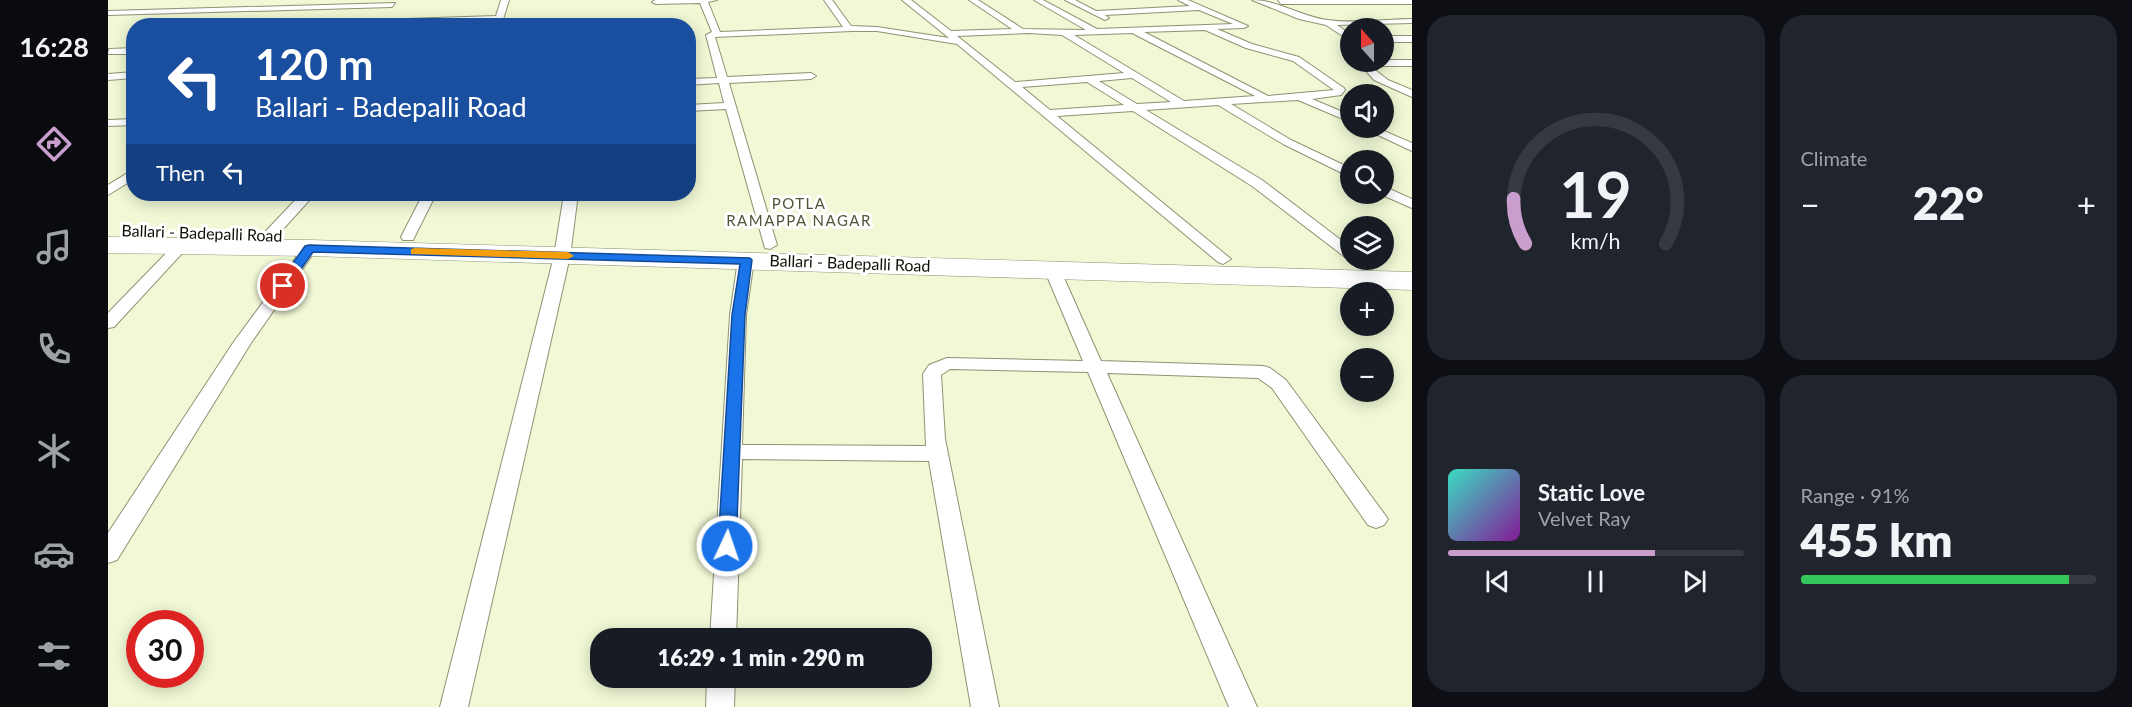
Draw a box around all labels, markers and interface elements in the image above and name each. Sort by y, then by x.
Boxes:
north arrow [1340,18,1394,72]
map controls [1340,18,1394,402]
text: 16:28 [19,30,89,63]
text: 120 m [255,39,373,89]
icon: left [156,42,234,120]
button: sound [1340,84,1394,138]
text: Ballari - Badepalli Road [255,90,527,123]
icon: directions [33,123,75,165]
text: Climate [1801,146,1867,170]
button: search [1340,150,1394,204]
icon: left [217,156,250,189]
text: 19 [1560,156,1632,231]
text: Then [156,159,205,186]
text: 22° [1913,176,1984,230]
text: − [1801,184,1820,224]
text: + [2077,184,2096,224]
district label: POTLA RAMAPPA NAGAR [726,194,872,229]
button: layers [1340,216,1394,270]
street label: Ballari - Badepalli Road [121,220,283,245]
icon: music [33,226,75,268]
text: km/h [1571,229,1621,255]
street label: Ballari - Badepalli Road [769,250,931,275]
pin [257,260,308,311]
icon: arrive [266,269,299,302]
button: + [1340,282,1394,336]
icon: phone [33,328,75,370]
button: − [1340,348,1394,402]
icon: climate [33,430,75,472]
text: Static Love [1538,479,1645,506]
text: Range · 91% [1801,483,1909,507]
text: Velvet Ray [1538,506,1631,530]
text: 455 km [1801,513,1953,567]
position arrow [695,514,759,578]
icon: car [33,533,75,575]
icon: previous [1481,565,1514,598]
icon: pause [1579,565,1612,598]
icon: next [1678,565,1711,598]
speed limit sign: 30 [126,610,204,688]
icon: filters [33,635,75,677]
text: 16:29 · 1 min · 290 m [658,644,864,671]

